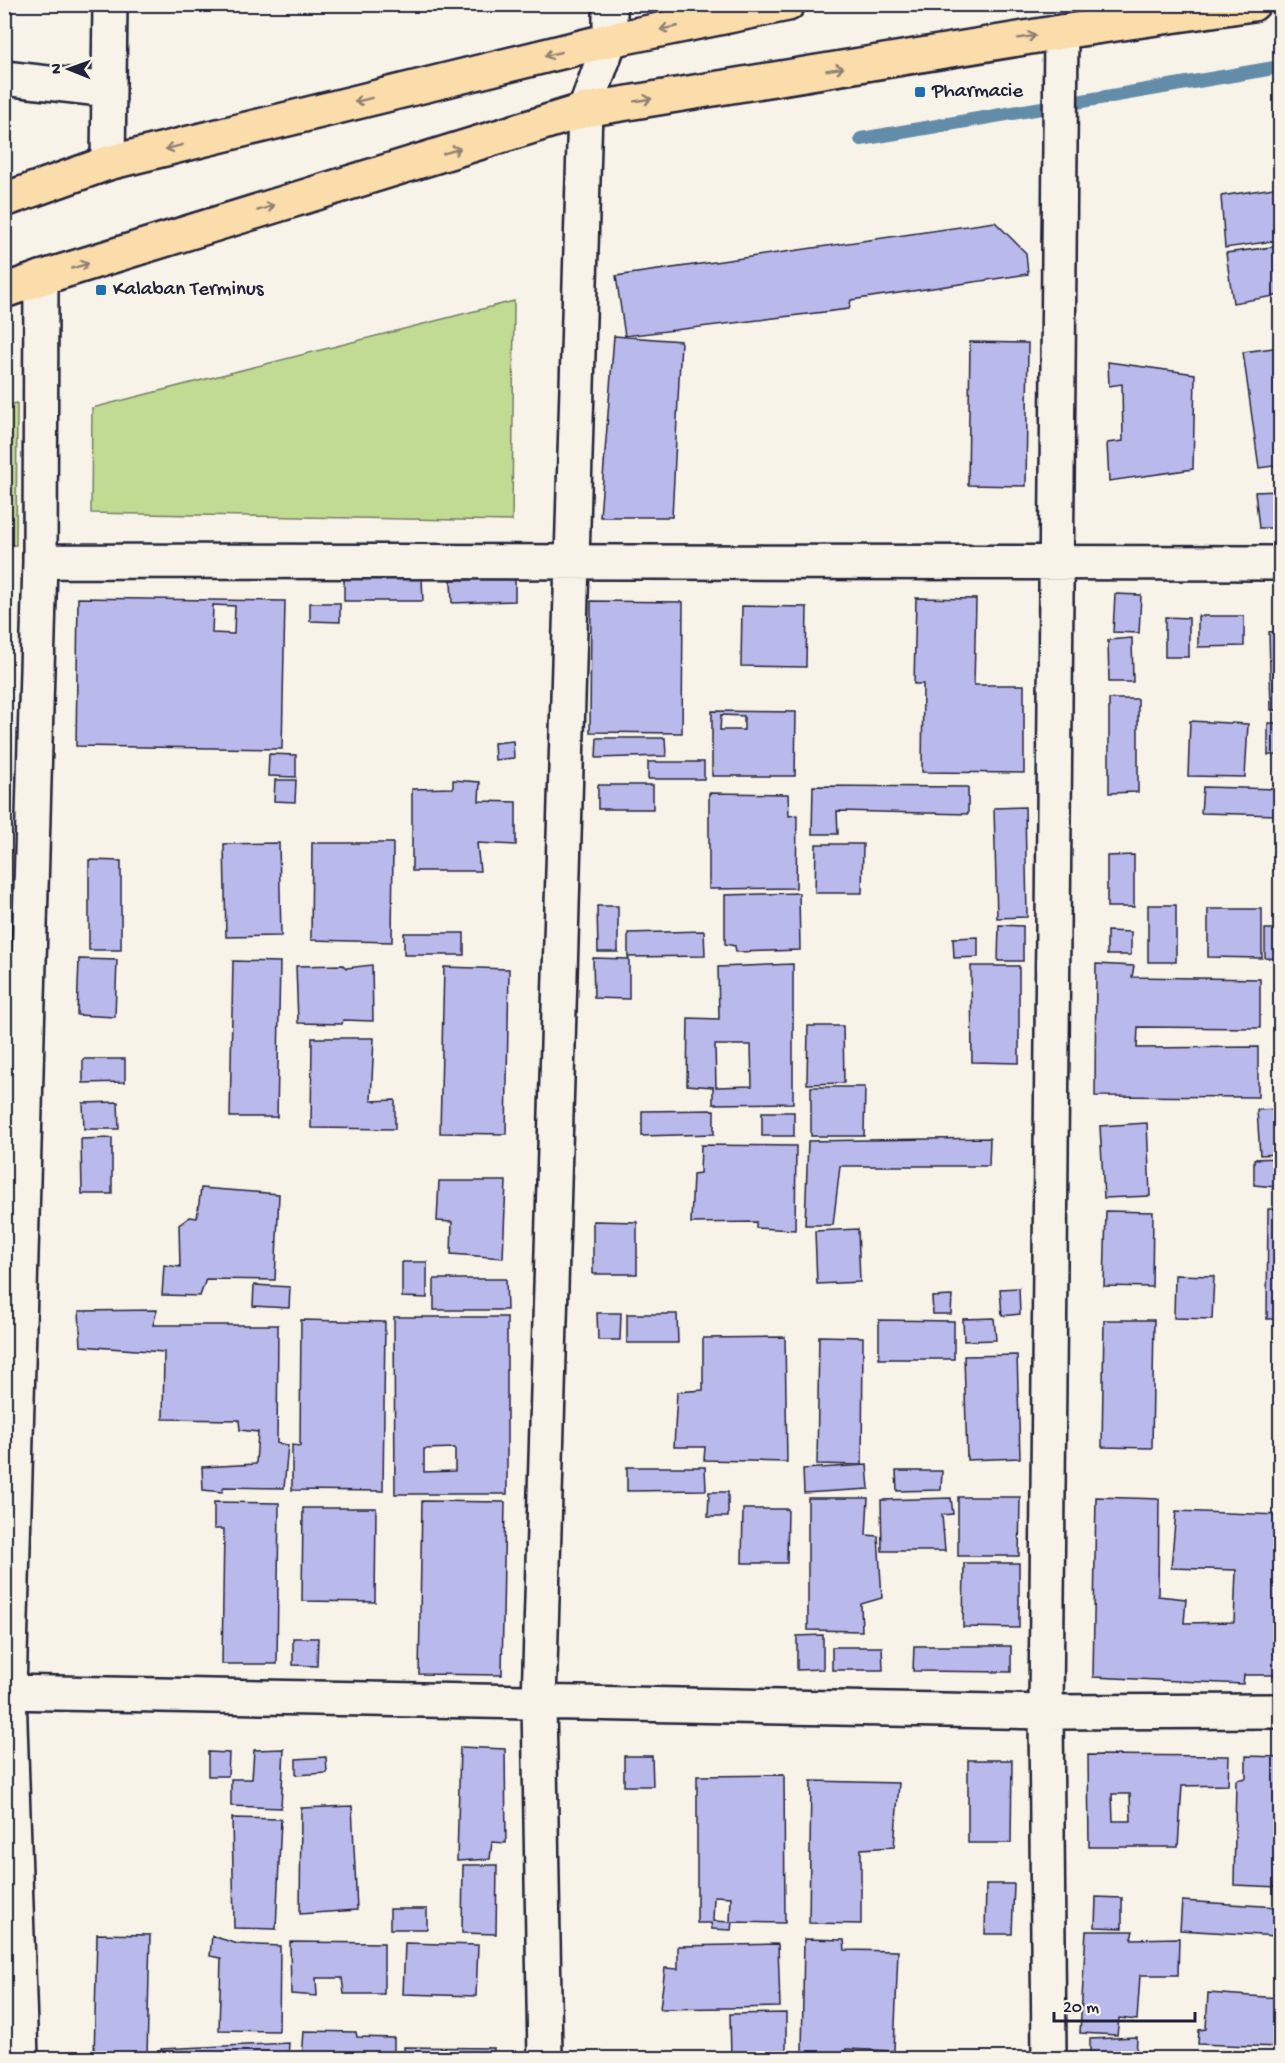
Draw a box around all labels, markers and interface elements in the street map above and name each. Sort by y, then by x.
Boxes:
one-way arrow [659,23,679,34]
one-way arrow [1017,31,1037,42]
north arrow [39,39,99,99]
one-way arrow [543,48,562,60]
text: N [48,63,67,74]
one-way arrow [825,63,844,74]
place label: Pharmacie [931,80,1024,105]
marker: Pharmacie [913,85,927,99]
one-way arrow [354,95,373,107]
one-way arrow [632,95,652,106]
one-way arrow [165,141,184,153]
one-way arrow [442,145,461,156]
one-way arrow [256,202,275,213]
one-way arrow [70,260,89,271]
place label: Kalaban Terminus [113,278,265,303]
marker: Kalaban Terminus [94,283,108,297]
scale bar [1054,1985,1195,2023]
text: 20 m [1063,1998,1099,2019]

